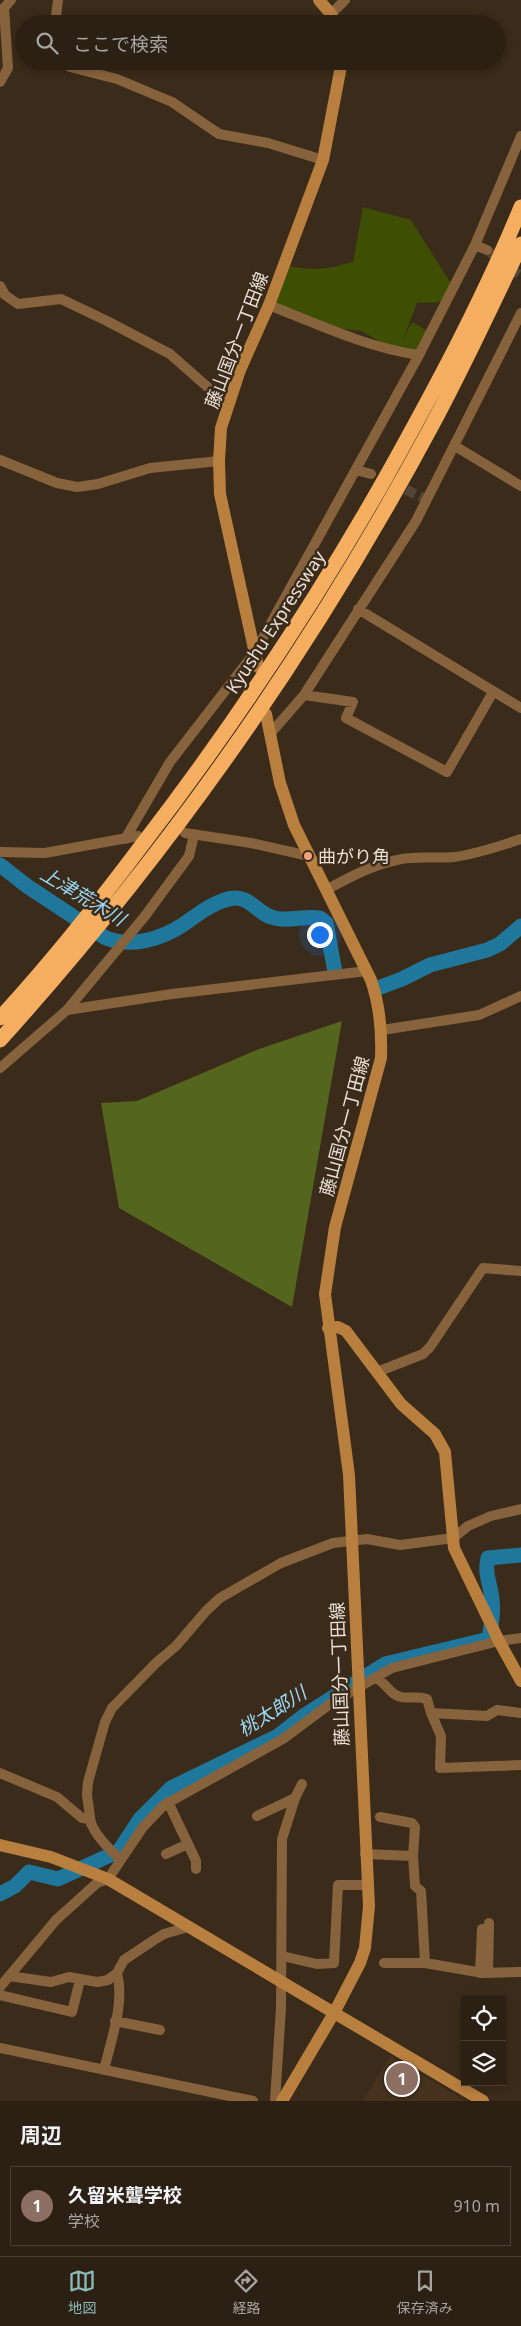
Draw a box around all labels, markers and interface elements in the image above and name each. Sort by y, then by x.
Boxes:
search box [15,15,506,70]
icon: search [33,29,61,57]
text: ここで検索 [73,31,168,57]
street label: 藤山国分一丁田線 [199,268,273,412]
street label: Kyushu Expressway [220,545,331,698]
place label: 曲がり角 [318,844,390,868]
marker: 曲がり角 [302,850,314,862]
water label: 上津荒木川 [36,860,132,933]
your location [307,922,333,948]
street label: 藤山国分一丁田線 [314,1053,374,1199]
street label: 藤山国分一丁田線 [324,1602,354,1746]
water label: 桃太郎川 [233,1679,313,1742]
map controls [461,1996,506,2086]
button: locate [461,1996,506,2041]
button: layers [461,2041,506,2086]
pin: 1 [386,2060,418,2098]
text: 周辺 [20,2121,62,2149]
text: 久留米聾学校 [68,2182,182,2208]
text: 1 [32,2195,42,2217]
text: 910 m [453,2195,500,2217]
text: 学校 [68,2210,100,2232]
tab: 地図 [68,2267,96,2317]
tab: 経路 [232,2267,260,2317]
tab: 保存済み [397,2267,453,2317]

